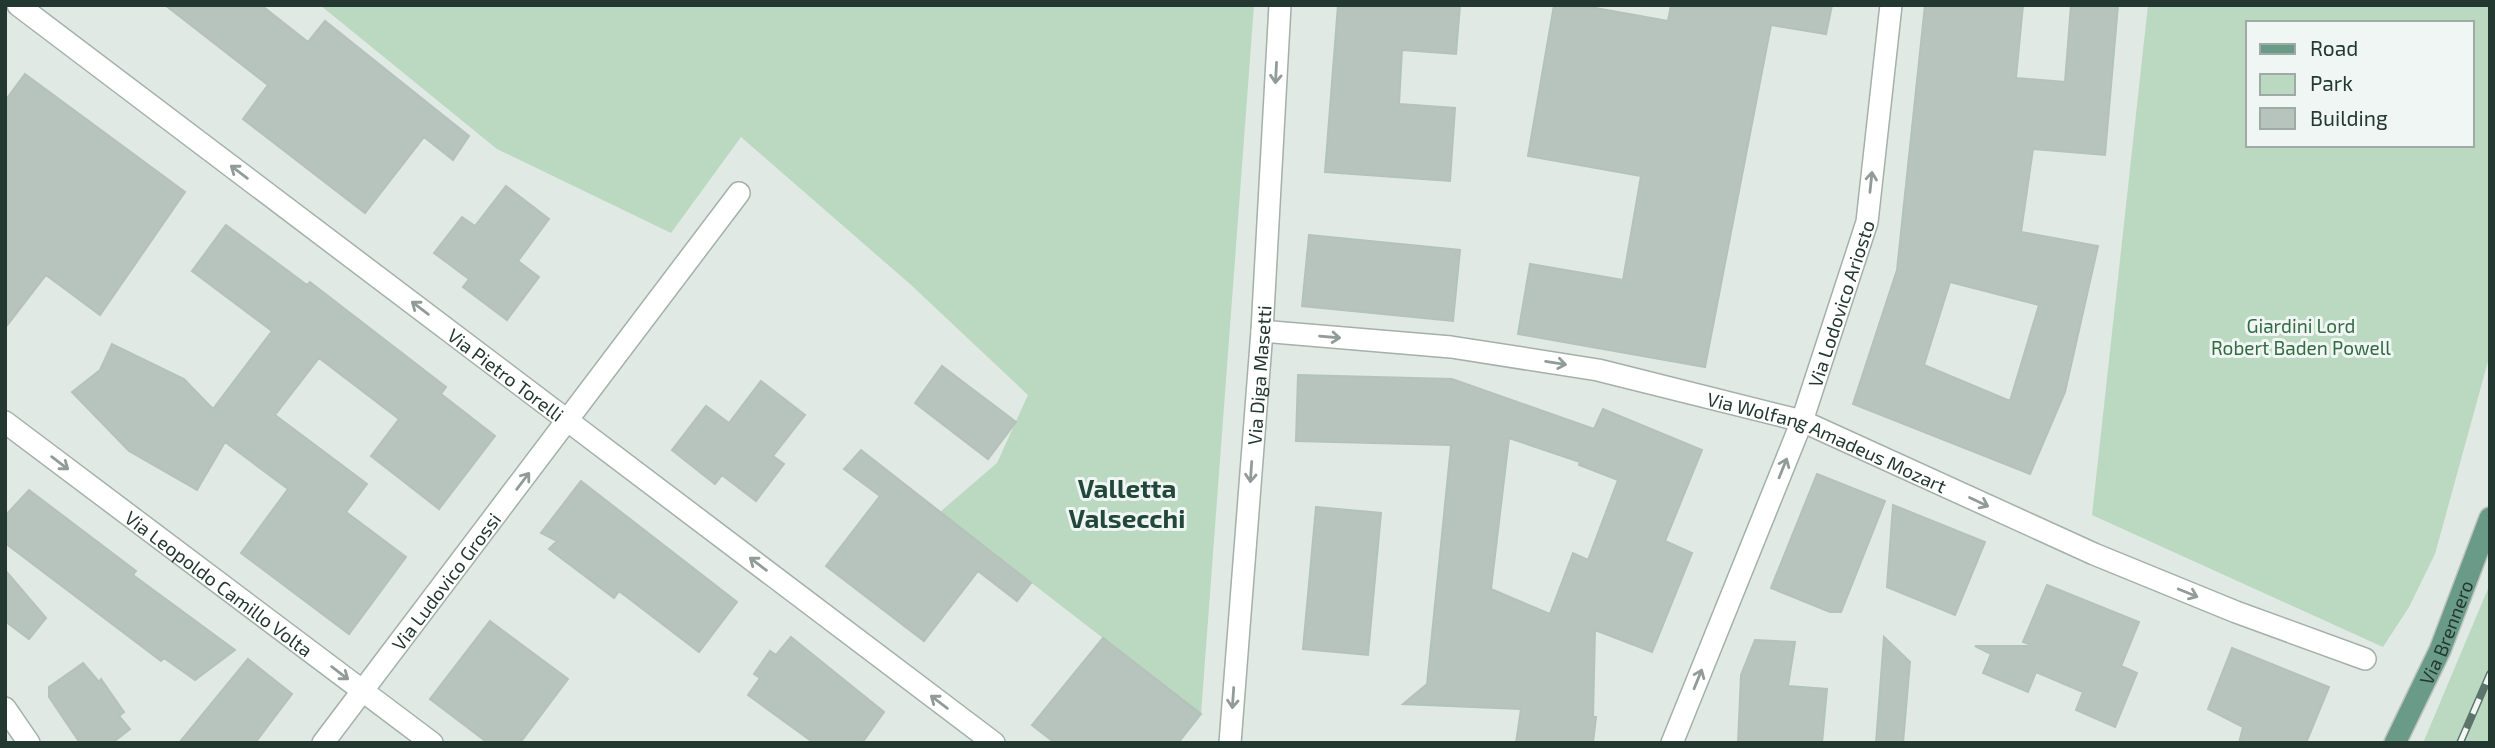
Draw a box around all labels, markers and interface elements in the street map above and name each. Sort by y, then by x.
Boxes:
legend [2246,21,2474,147]
text: Road [2310,35,2358,60]
one-way arrow [1270,62,1283,85]
text: Park [2310,70,2353,95]
text: Building [2310,105,2388,130]
one-way arrow [230,164,248,179]
one-way arrow [1865,171,1878,193]
street label: Via Lodovico Ariosto [1802,217,1878,390]
one-way arrow [412,301,430,316]
street label: Via Diga Masetti [1242,305,1275,446]
park label: Giardini Lord Robert Baden Powell [2211,314,2391,359]
street label: Via Pietro Torelli [444,323,569,425]
one-way arrow [1318,331,1341,344]
one-way arrow [1544,357,1566,370]
street label: Via Wolfang Amadeus Mozart [1705,386,1950,497]
one-way arrow [50,456,69,471]
one-way arrow [1777,458,1790,480]
one-way arrow [1244,460,1257,482]
one-way arrow [516,472,530,491]
district label: Valletta Valsecchi [1069,472,1185,533]
one-way arrow [1968,496,1989,509]
street label: Via Leopoldo Camillo Volta [121,505,317,661]
street label: Via Ludovico Grossi [386,508,505,654]
one-way arrow [749,557,768,571]
street label: Via Brennero [2414,577,2477,688]
one-way arrow [2176,587,2198,600]
one-way arrow [330,666,348,681]
one-way arrow [1692,669,1705,691]
one-way arrow [1226,687,1239,709]
one-way arrow [931,694,949,709]

